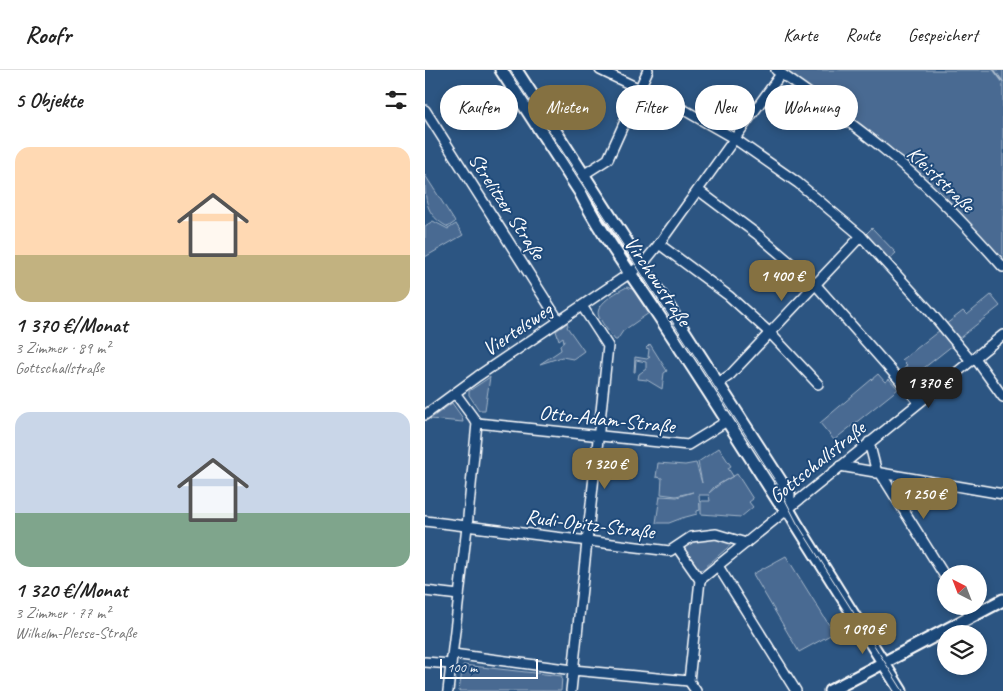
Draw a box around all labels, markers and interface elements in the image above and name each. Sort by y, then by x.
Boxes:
text: Roofr [25,20,71,50]
text: Karte [783,24,818,46]
text: Route [846,24,880,46]
text: Gespeichert [908,24,978,46]
chip: Kaufen [440,85,518,130]
chip: Mieten [528,85,606,130]
chip: Filter [616,85,685,130]
chip: Neu [695,85,755,130]
chip: Wohnung [765,85,858,130]
icon: filters [382,86,410,114]
text: 5 Objekte [15,87,82,113]
street label: Kleiststraße [902,140,982,219]
street label: Strelitzer Straße [463,148,552,266]
icon: home [168,180,258,270]
street label: Virchowstraße [619,231,699,333]
pin: 1 400 € [736,260,828,302]
text: 1 400 € [760,266,804,286]
street label: Viertelsweg [477,295,558,362]
text: 1 370 €/Monat [15,312,127,338]
text: 3 Zimmer · 89 m² [15,338,110,358]
text: Gottschallstraße [15,358,104,378]
pin: 1 370 € [883,366,975,409]
text: 1 370 € [907,373,951,393]
street label: Otto-Adam-Straße [538,399,678,439]
street label: Gottschallstraße [763,414,872,509]
icon: home [168,445,258,535]
pin: 1 320 € [559,448,651,490]
text: 1 320 € [583,454,627,474]
pin: 1 250 € [878,478,970,520]
text: 1 250 € [902,484,946,504]
street label: Rudi-Opitz-Straße [524,503,658,545]
north arrow [937,565,987,615]
map controls [937,565,987,675]
text: 1 320 €/Monat [15,577,127,603]
text: 3 Zimmer · 77 m² [15,603,110,623]
pin: 1 090 € [817,612,909,655]
text: 1 090 € [841,619,885,639]
text: Wilhelm-Plesse-Straße [15,623,137,643]
button: layers [937,625,987,675]
scale bar [440,656,537,679]
text: 100 m [447,659,477,676]

